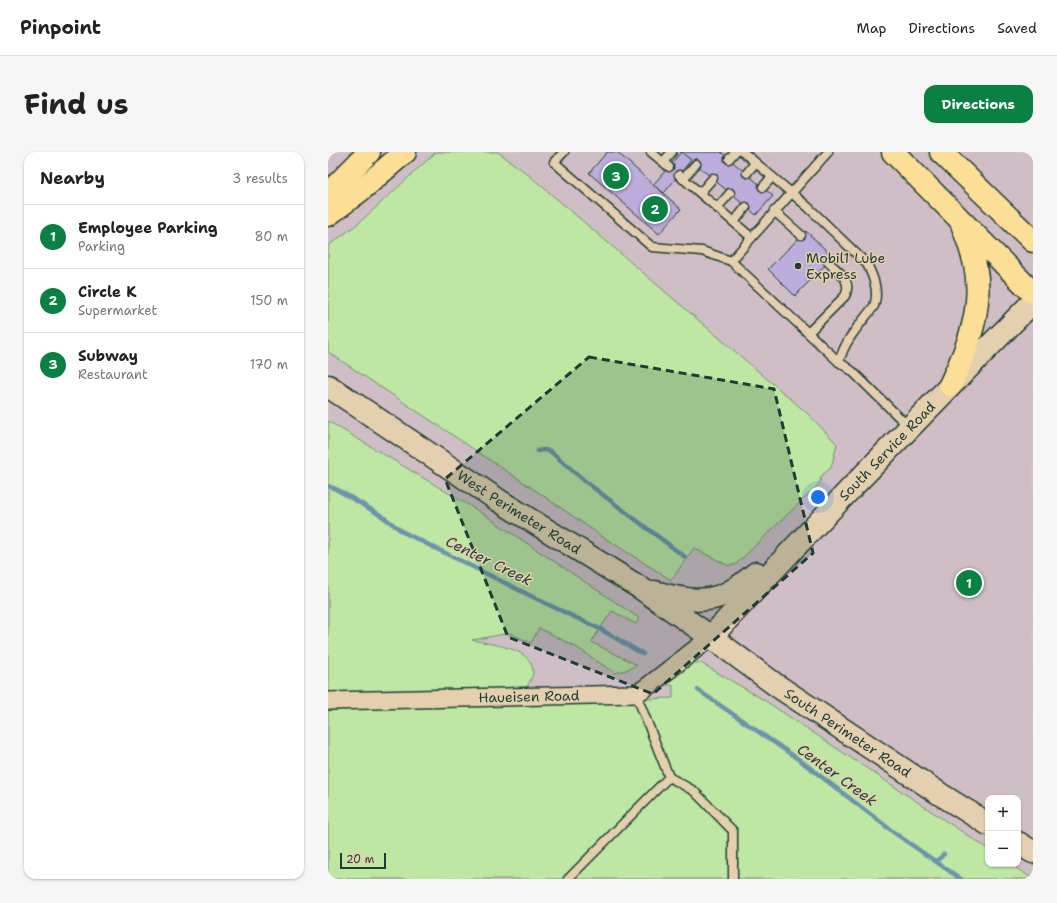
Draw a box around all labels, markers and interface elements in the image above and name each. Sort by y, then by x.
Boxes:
text: Pinpoint [20,15,101,40]
text: Map [857,19,887,37]
text: Directions [909,19,975,37]
text: Saved [997,19,1037,37]
text: Find us [24,85,129,123]
button: Directions [924,85,1033,123]
pin: 3 [603,161,629,191]
text: Nearby [40,167,105,189]
text: 3 results [232,170,288,187]
pin: 2 [642,194,668,224]
text: Employee Parking [78,218,218,238]
text: 1 [50,228,56,245]
text: 80 m [254,228,288,245]
text: Parking [78,238,125,255]
place label: Mobil1 Lube Express [806,249,886,283]
marker: Mobil1 Lube Express [793,261,803,271]
text: Circle K [78,282,137,302]
text: 2 [48,292,58,309]
text: 150 m [250,292,288,309]
text: Supermarket [78,302,157,319]
text: Subway [78,346,138,366]
text: 3 [48,356,58,373]
text: 170 m [250,356,288,373]
text: Restaurant [78,366,148,383]
street label: South Service Road [835,398,939,505]
street label: West Perimeter Road [454,466,584,558]
your location [808,487,828,507]
water label: Center Creek [442,531,536,591]
pin: 1 [956,568,982,598]
street label: South Perimeter Road [781,684,915,781]
street label: Haueisen Road [478,686,580,707]
water label: Center Creek [793,739,881,811]
map controls [985,795,1021,867]
button: + [985,795,1021,831]
button: − [985,831,1021,867]
scale bar [340,851,386,870]
text: 20 m [346,852,374,867]

